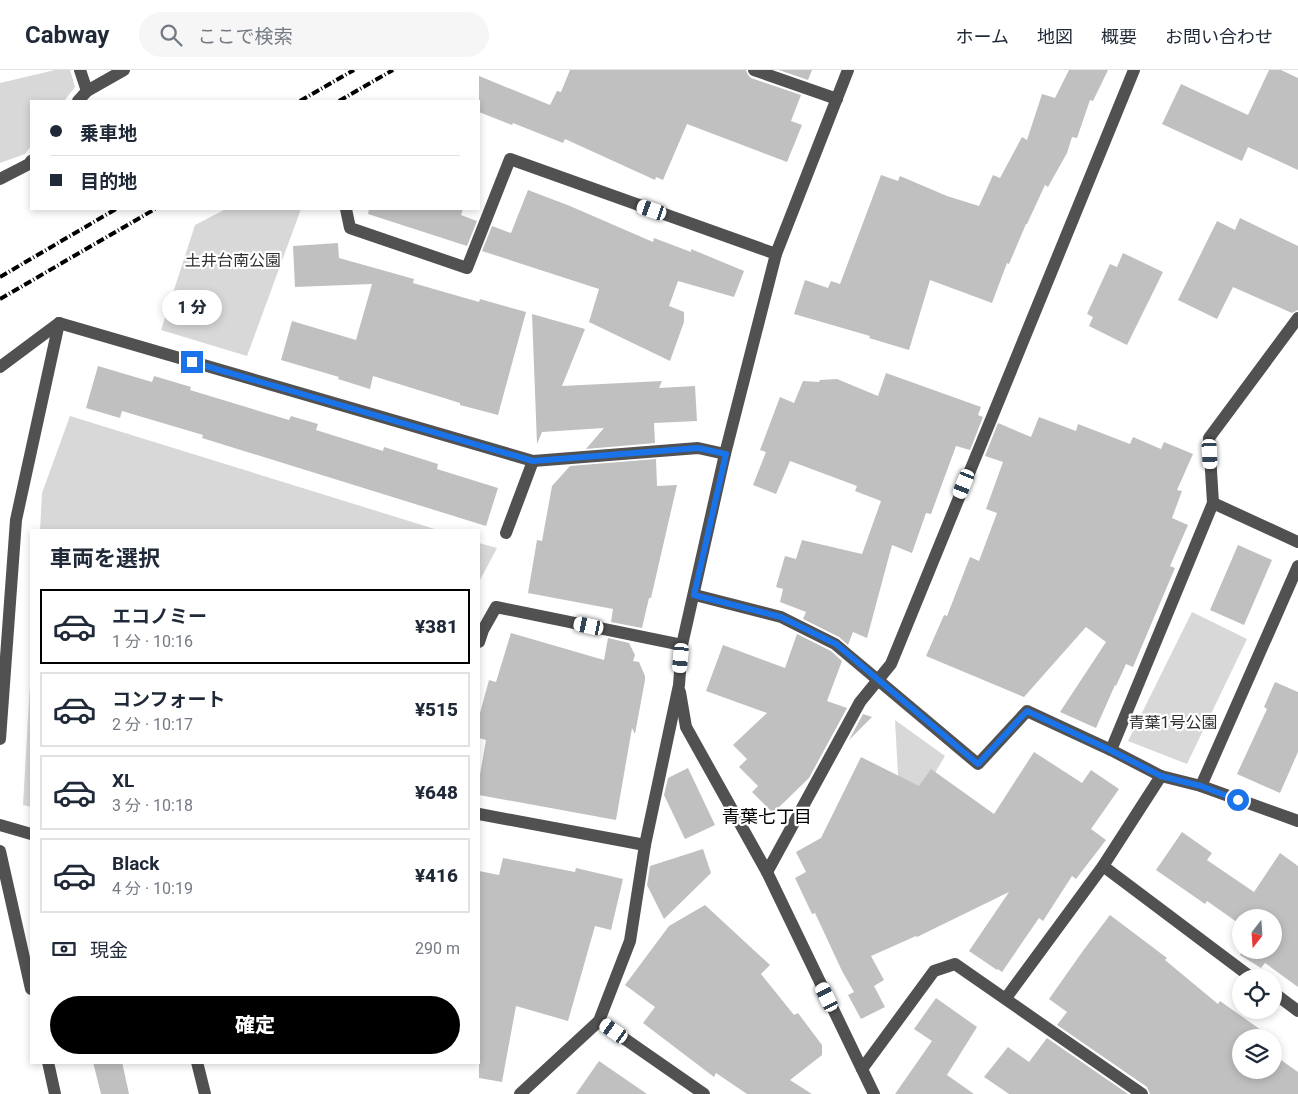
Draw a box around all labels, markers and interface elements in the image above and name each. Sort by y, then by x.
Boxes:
search box [139,12,489,57]
text: Cabway [25,21,109,49]
icon: search [157,21,185,49]
text: ここで検索 [197,25,292,48]
text: ホーム [956,26,1009,47]
text: 地図 [1037,26,1073,47]
text: 概要 [1101,26,1137,47]
text: お問い合わせ [1165,26,1273,47]
text: 乗車地 [80,122,137,145]
text: 目的地 [80,170,137,193]
car [635,198,668,222]
park label: 土井台南公園 [185,251,281,270]
callout: 1 分 [162,290,222,324]
text: 1 分 [177,298,207,317]
route end [181,351,203,373]
car [1201,439,1218,469]
car [951,467,976,501]
text: 車両を選択 [50,546,160,571]
icon: car [52,604,97,649]
text: エコノミー [112,605,207,628]
text: ¥381 [415,615,458,638]
car [572,616,605,636]
text: 1 分 · 10:16 [112,632,193,651]
car [672,642,689,674]
icon: car [52,687,97,732]
text: コンフォート [112,688,225,711]
text: ¥515 [415,698,458,721]
park label: 青葉1号公園 [1129,713,1218,732]
text: 2 分 · 10:17 [112,715,193,734]
text: XL [112,769,134,792]
icon: car [52,770,97,815]
text: ¥648 [415,781,458,804]
route start [1227,789,1249,811]
text: 3 分 · 10:18 [112,796,193,815]
district label: 青葉七丁目 [722,806,812,827]
text: Black [112,852,159,875]
icon: car [52,853,97,898]
text: ¥416 [415,864,458,887]
text: 4 分 · 10:19 [112,879,193,898]
north arrow [1232,909,1282,959]
map controls [1232,909,1282,1079]
icon: cash [50,935,78,963]
text: 現金 [90,939,128,962]
text: 290 m [415,939,460,958]
button: locate [1232,969,1282,1019]
car [813,980,840,1014]
button: 確定 [50,996,460,1054]
car [597,1016,630,1046]
button: layers [1232,1029,1282,1079]

